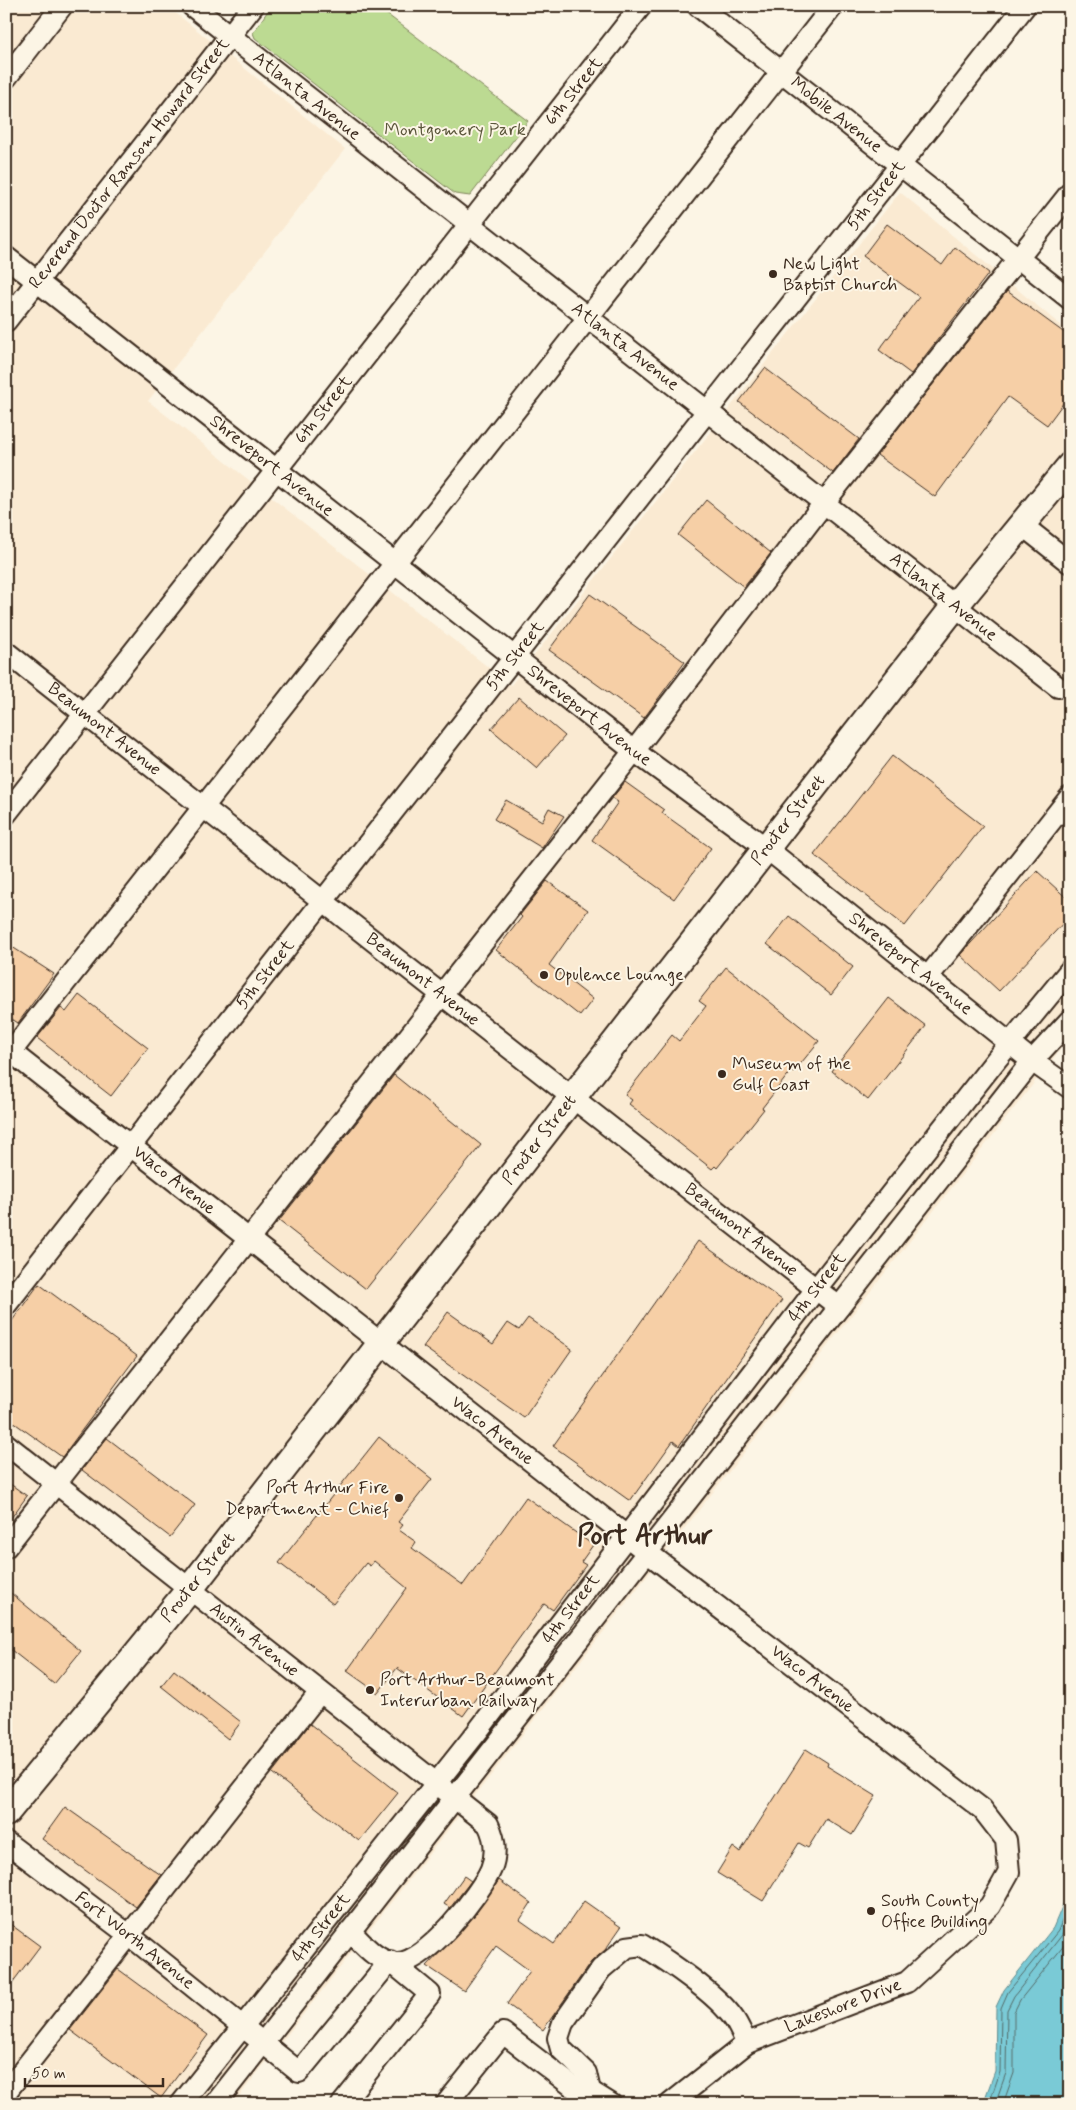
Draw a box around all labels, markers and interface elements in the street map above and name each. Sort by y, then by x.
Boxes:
street label: Reverend Doctor Ransom Howard Street [23,33,236,294]
street label: Atlanta Avenue [248,46,366,146]
street label: 6th Street [539,52,609,131]
street label: Mobile Avenue [785,71,888,159]
park label: Montgomery Park [384,118,526,142]
street label: 5th Street [841,155,911,235]
place label: New Light Baptist Church [783,252,897,297]
marker: New Light Baptist Church [767,268,779,280]
street label: Atlanta Avenue [566,297,684,397]
street label: 6th Street [289,370,358,449]
street label: Shreveport Avenue [204,409,339,523]
street label: Atlanta Avenue [884,547,1003,647]
street label: 5th Street [480,616,550,696]
street label: Shreveport Avenue [522,659,657,772]
street label: Beaumont Avenue [42,677,166,782]
street label: Procter Street [745,770,831,870]
street label: Shreveport Avenue [844,907,978,1021]
street label: Beaumont Avenue [361,927,485,1032]
street label: 5th Street [230,934,300,1014]
place label: Opulence Lounge [554,963,684,987]
marker: Opulence Lounge [538,969,550,981]
place label: Museum of the Gulf Coast [732,1052,851,1097]
marker: Museum of the Gulf Coast [716,1068,728,1080]
street label: Procter Street [497,1089,582,1190]
street label: Waco Avenue [128,1140,221,1221]
street label: Beaumont Avenue [679,1178,803,1282]
street label: 4th Street [783,1248,852,1327]
street label: Waco Avenue [446,1391,539,1471]
place label: Port Arthur Fire Department - Chief [225,1476,389,1521]
marker: Port Arthur Fire Department - Chief [393,1492,405,1504]
district label: Port Arthur [577,1518,713,1555]
street label: Procter Street [155,1527,241,1627]
street label: 4th Street [536,1569,606,1649]
street label: Austin Avenue [204,1597,304,1682]
street label: Waco Avenue [766,1639,859,1719]
place label: Port Arthur-Beaumont Interurban Railway [380,1668,555,1713]
marker: Port Arthur-Beaumont Interurban Railway [364,1684,376,1696]
street label: Fort Worth Avenue [70,1886,200,1995]
street label: 4th Street [286,1888,356,1968]
place label: South County Office Building [881,1889,988,1935]
marker: South County Office Building [865,1905,877,1917]
street label: Lakeshore Drive [781,1973,905,2039]
scale bar [25,2055,162,2087]
text: 50 m [32,2064,66,2084]

